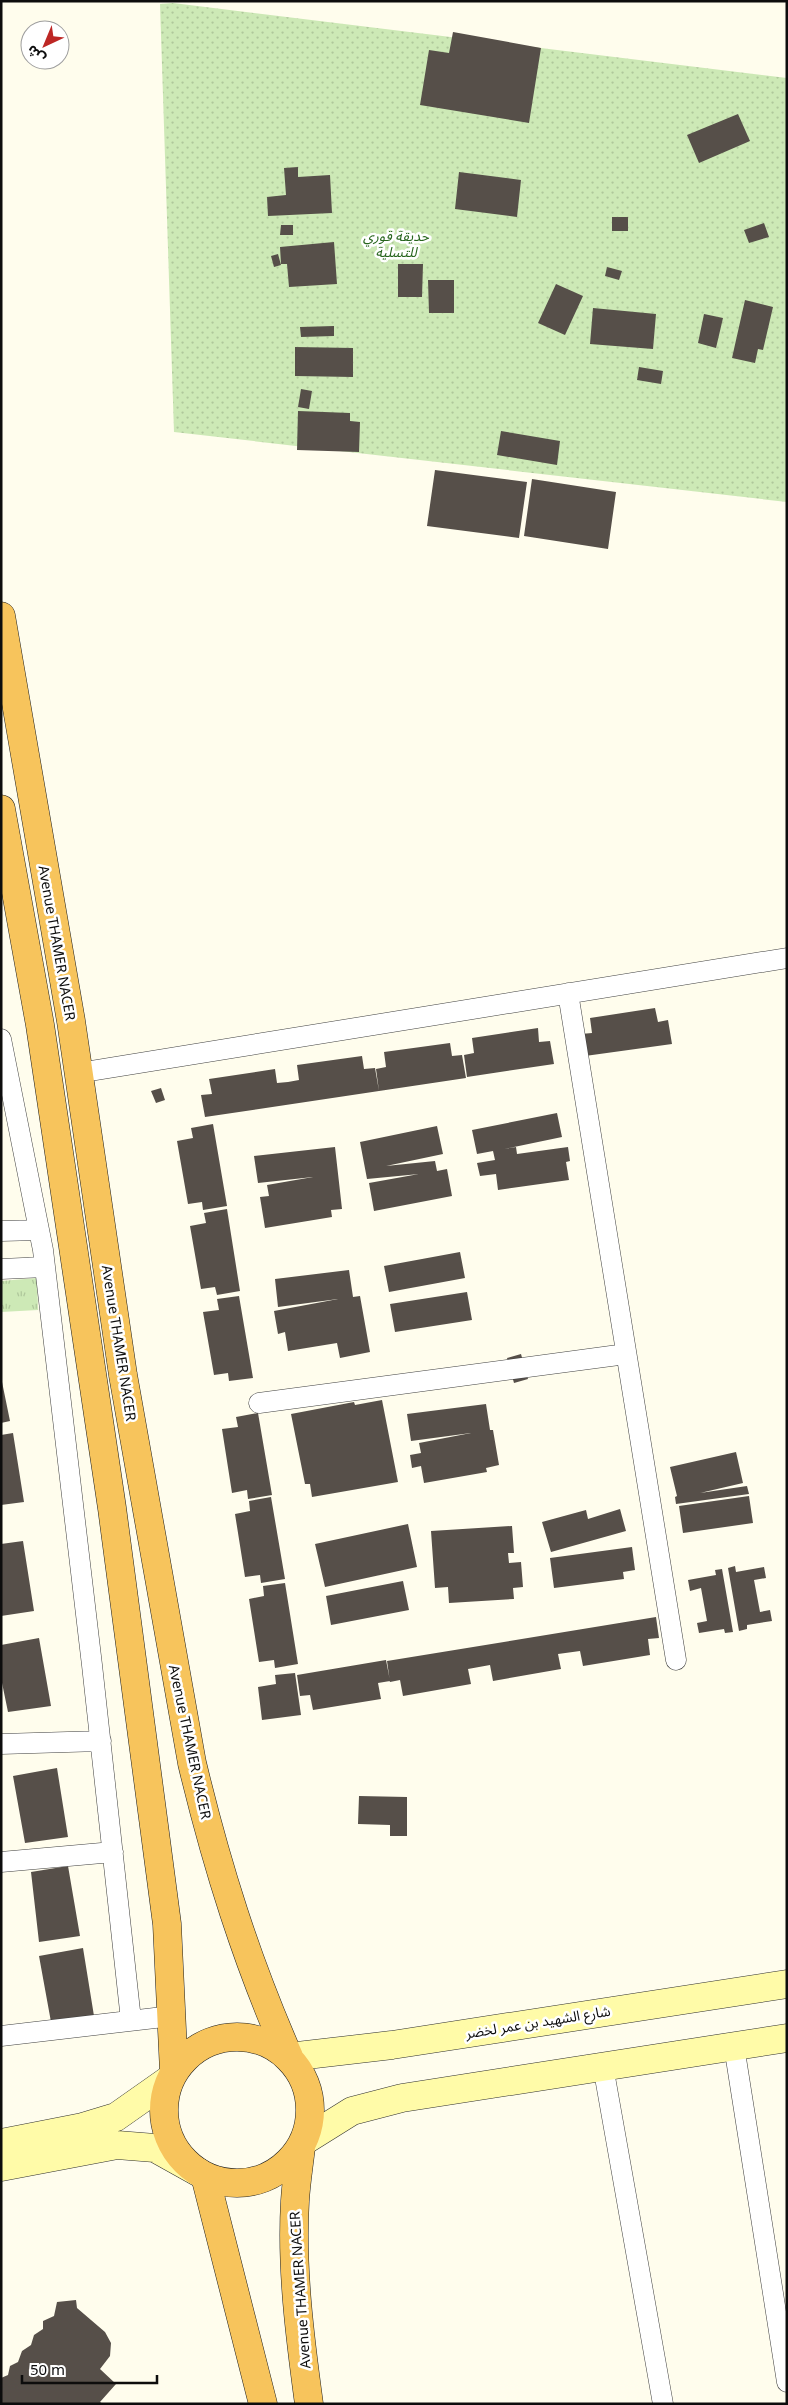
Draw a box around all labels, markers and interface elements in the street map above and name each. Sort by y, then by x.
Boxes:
north arrow [20,20,70,70]
text: ش [19,37,53,71]
park label: حديقة قوري للتسلية [363,222,430,267]
street label: Avenue THAMER NACER [29,863,85,1023]
street label: Avenue THAMER NACER [92,1263,145,1423]
street label: Avenue THAMER NACER [159,1662,220,1822]
street label: شارع الشهيد بن عمر لخضر [462,1997,613,2048]
street label: Avenue THAMER NACER [281,2210,320,2369]
scale bar [22,2352,158,2384]
text: 50 m [30,2354,65,2386]

